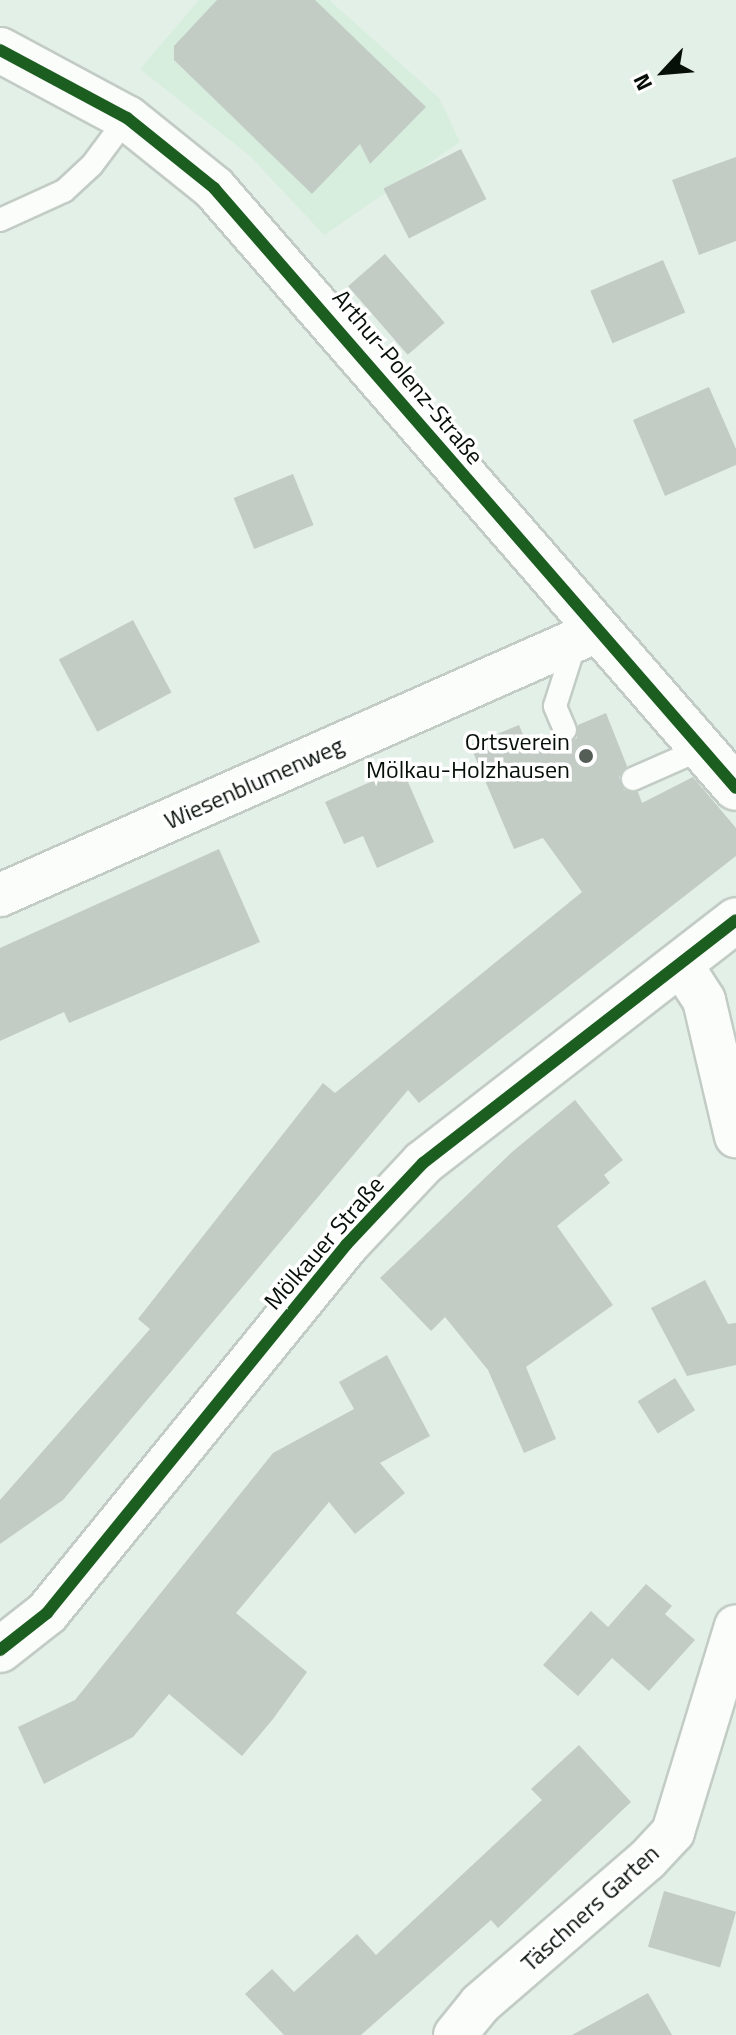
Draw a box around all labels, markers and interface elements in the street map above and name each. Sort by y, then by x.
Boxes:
north arrow [624,32,704,112]
text: N [624,68,661,97]
street label: Arthur-Polenz-Straße [327,284,489,470]
place label: Ortsverein Mölkau-Holzhausen [366,728,570,784]
street label: Wiesenblumenweg [160,731,348,835]
marker: Ortsverein Mölkau-Holzhausen [577,747,595,765]
street label: Mölkauer Straße [258,1170,390,1316]
street label: Täschners Garten [515,1839,665,1977]

